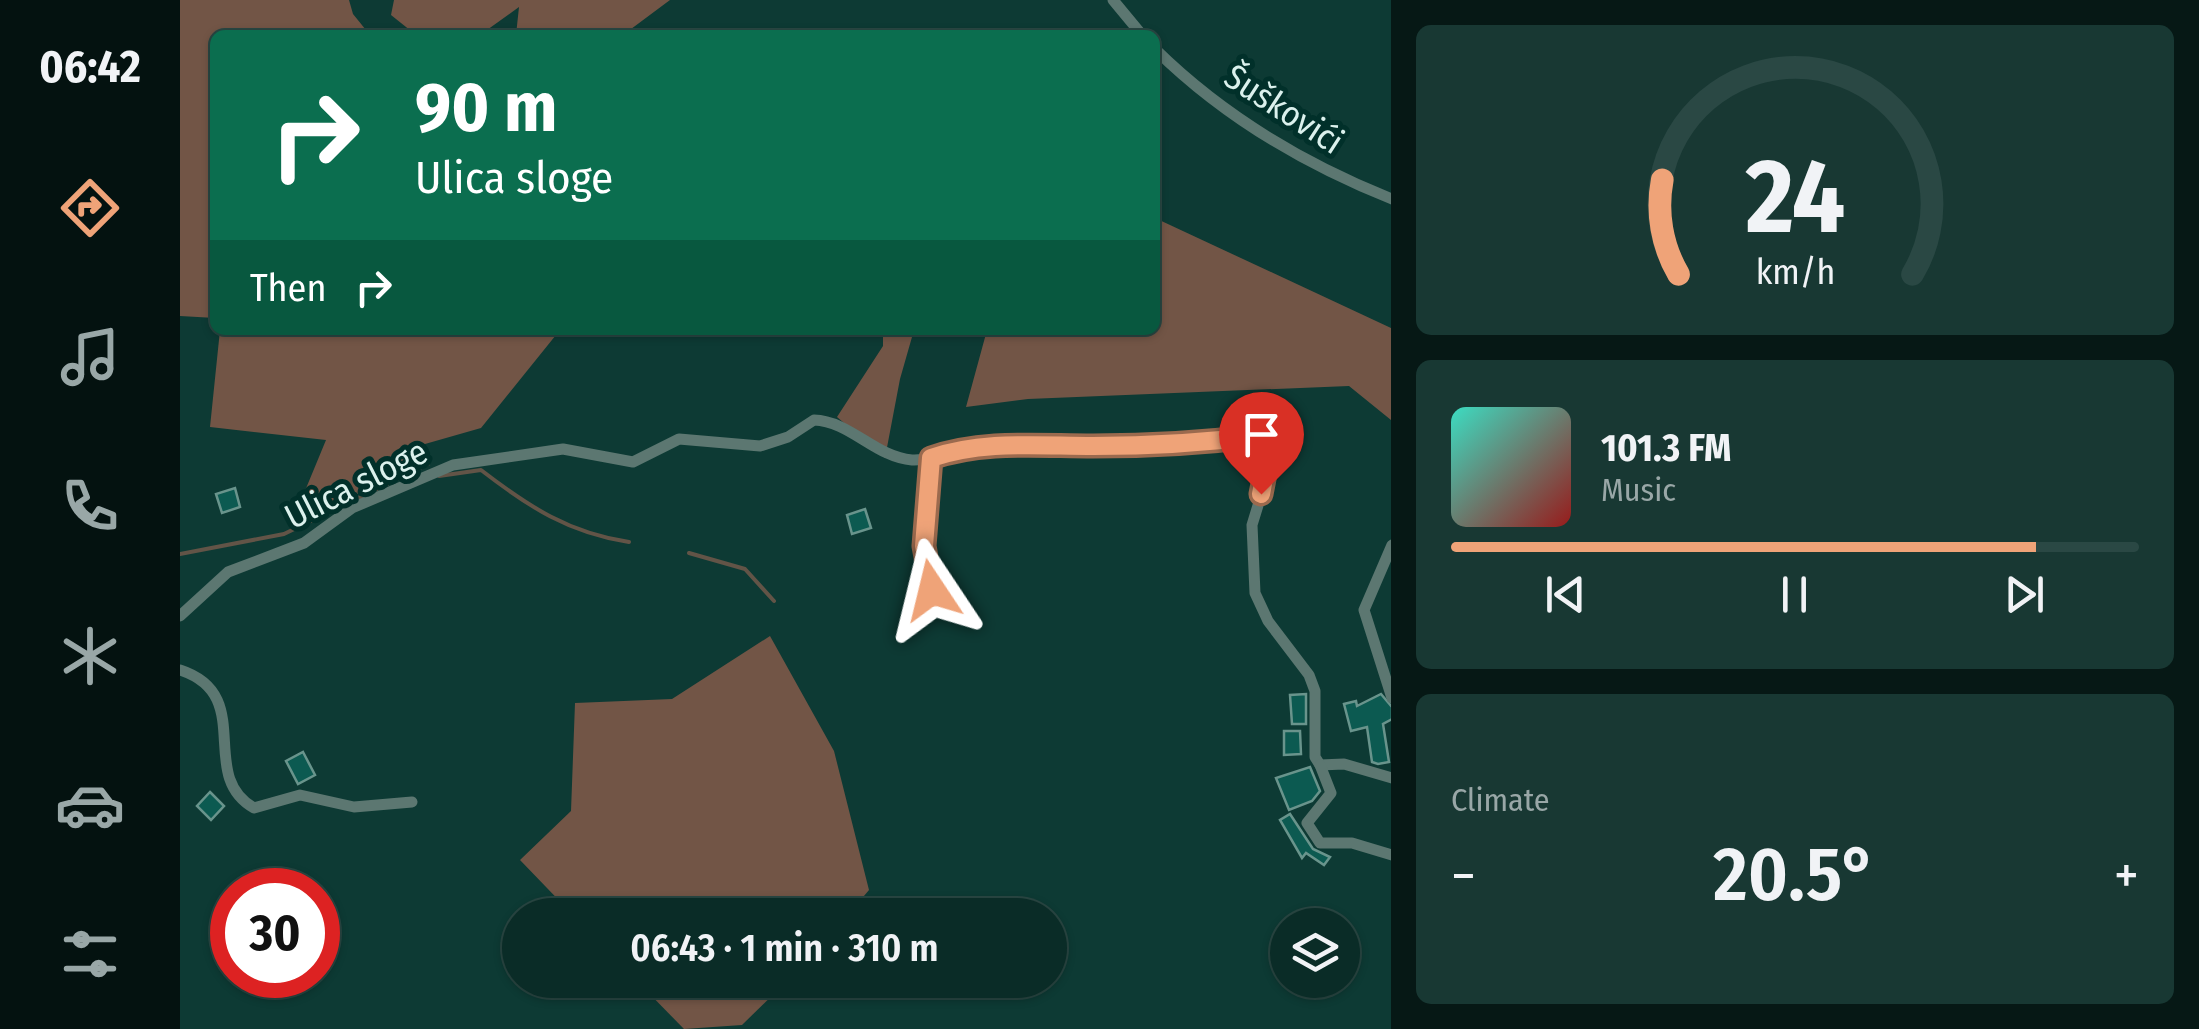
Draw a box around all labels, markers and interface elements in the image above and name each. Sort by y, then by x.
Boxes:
text: 06:42 [39,40,141,94]
street label: Šuškovići [1217,55,1351,163]
text: 90 m [415,66,557,150]
icon: right [250,70,380,200]
text: 24 [1744,135,1845,260]
text: Ulica sloge [415,151,613,205]
icon: directions [55,173,125,243]
text: km/h [1755,251,1835,293]
icon: right [346,260,401,315]
text: Then [250,265,326,311]
icon: music [55,322,125,392]
pin [1219,392,1304,495]
icon: arrive [1234,407,1289,462]
text: 101.3 FM [1601,425,1731,471]
street label: Ulica sloge [278,430,434,538]
icon: phone [55,471,125,541]
text: Music [1601,471,1676,509]
position arrow [880,538,984,642]
icon: previous [1538,567,1593,622]
icon: pause [1767,567,1822,622]
icon: next [1997,567,2052,622]
icon: climate [55,621,125,691]
icon: car [55,770,125,840]
text: Climate [1451,781,1550,819]
text: 20.5° [1713,830,1877,920]
text: − [1451,843,1476,909]
text: + [2114,843,2139,909]
speed limit sign: 30 [210,868,340,998]
map controls [1270,908,1360,998]
button: layers [1270,908,1360,998]
icon: filters [55,919,125,989]
text: 06:43 · 1 min · 310 m [630,925,939,971]

